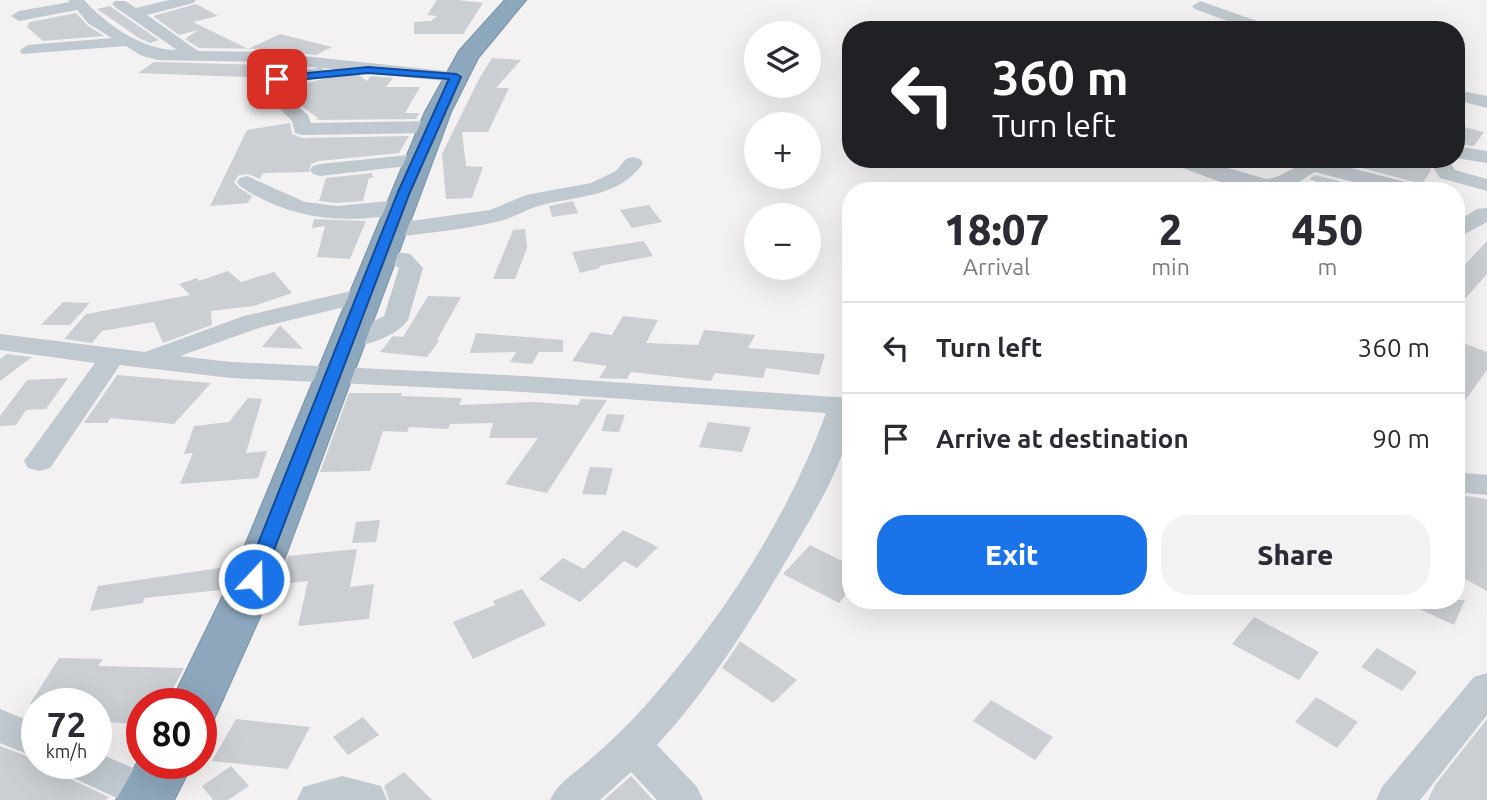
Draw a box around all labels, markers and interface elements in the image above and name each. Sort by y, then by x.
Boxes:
map controls [744,21,821,280]
button: layers [744,21,821,98]
pin [247,49,307,109]
icon: left [877,49,968,140]
text: 360 m [992,49,1129,104]
icon: arrive [258,60,296,98]
text: Turn left [992,107,1116,143]
button: + [744,112,821,189]
button: − [744,203,821,280]
text: 18:07 [944,206,1049,253]
text: 2 [1159,206,1182,253]
text: 450 [1292,206,1363,253]
text: Arrival [963,254,1030,279]
text: min [1151,254,1190,279]
text: m [1317,254,1337,279]
icon: left [877,329,915,367]
text: Turn left [936,333,1042,362]
text: 360 m [1358,333,1430,362]
icon: arrive [877,420,915,458]
text: Arrive at destination [936,424,1189,453]
text: 90 m [1372,424,1430,453]
button: Exit [877,515,1147,595]
button: Share [1161,515,1430,595]
position arrow [217,542,291,616]
speed limit sign: 80 [126,688,217,779]
text: 72 [47,704,86,744]
text: km/h [46,741,87,761]

